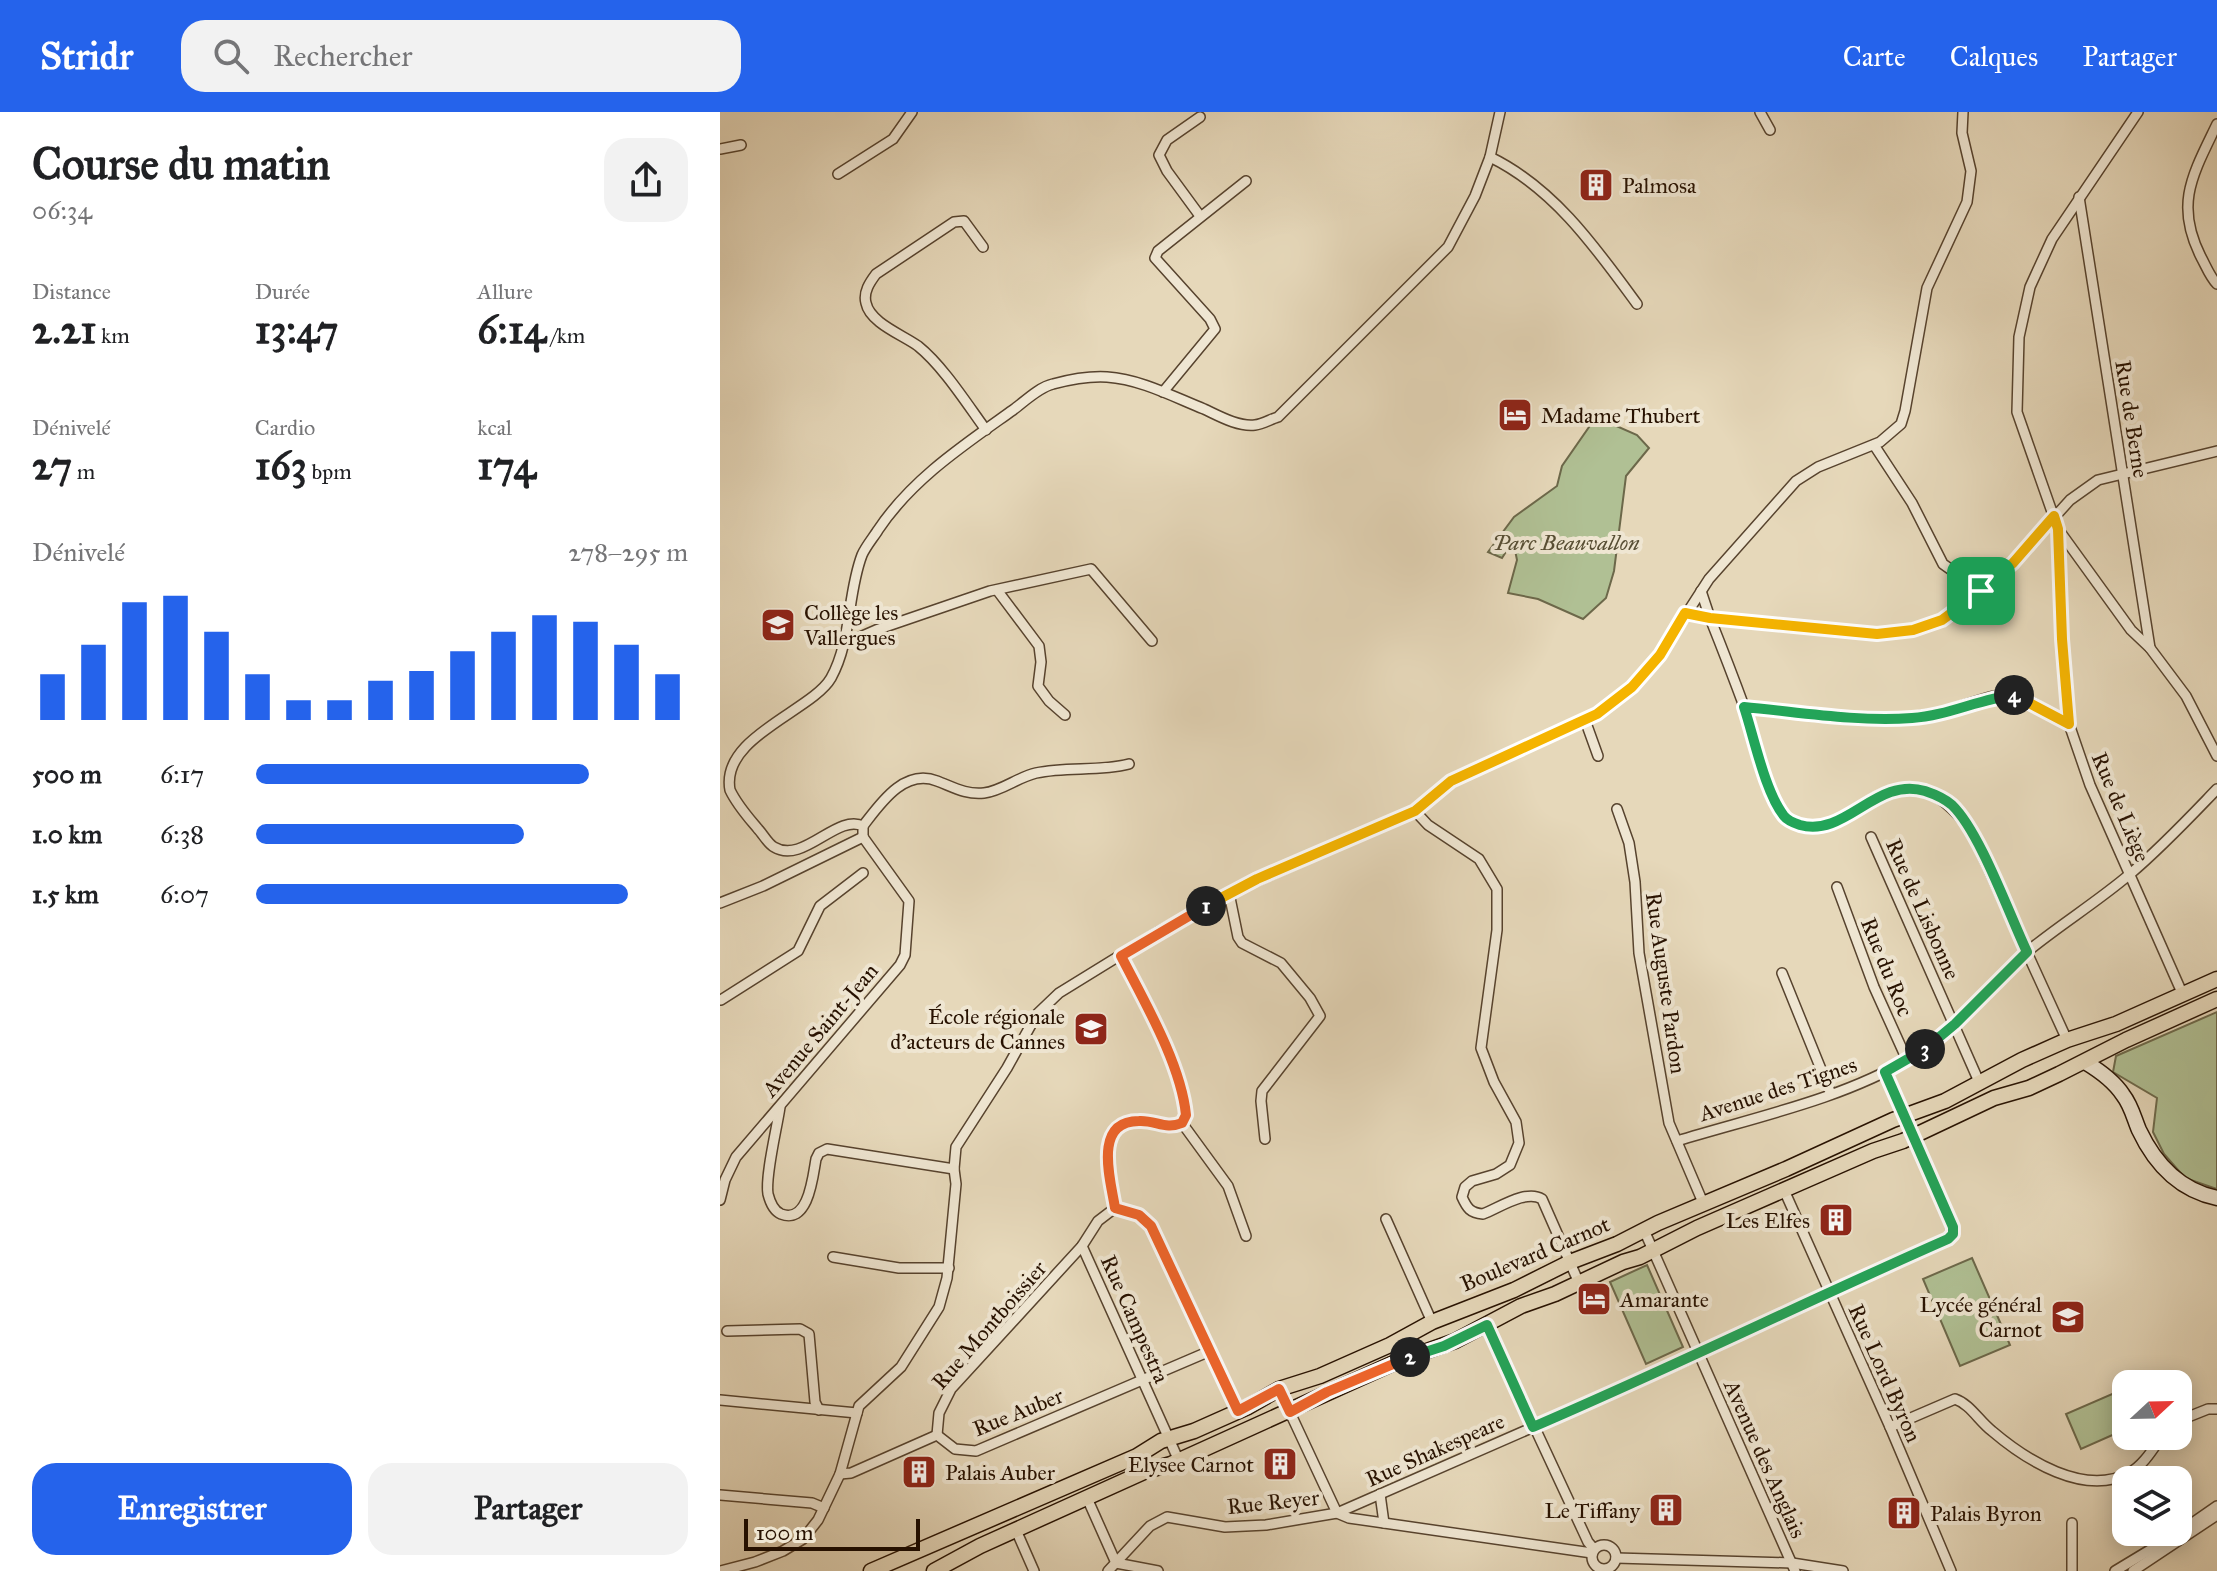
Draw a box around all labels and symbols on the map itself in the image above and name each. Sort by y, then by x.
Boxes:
building icon: Palmosa [1577,166,1615,204]
place label: Palmosa [1622,172,1697,199]
street label: Rue de Berne [2109,358,2155,480]
hotel icon: Madame Thubert [1496,396,1534,434]
place label: Madame Thubert [1541,402,1701,429]
park label: Parc Beauvallon [1492,529,1640,556]
pin [1947,557,2015,625]
place label: Collège les Vallergues [803,599,898,651]
school or university icon: Collège les Vallergues [759,606,797,644]
pin: 4 [1994,675,2034,715]
street label: Rue de Liège [2086,748,2156,866]
street label: Rue de Lisbonne [1880,835,1966,983]
pin: 1 [1186,886,1226,926]
street label: Rue Auguste Pardon [1640,891,1692,1076]
street label: Rue du Roc [1855,914,1919,1020]
street label: Avenue Saint-Jean [756,958,884,1103]
place label: École régionale d'acteurs de Cannes [890,1003,1065,1055]
school or university icon: École régionale d'acteurs de Cannes [1072,1010,1110,1048]
pin: 3 [1905,1029,1945,1069]
street label: Avenue des Tignes [1695,1051,1860,1128]
building icon: Les Elfes [1817,1201,1855,1239]
place label: Les Elfes [1726,1207,1810,1234]
street label: Boulevard Carnot [1456,1210,1614,1298]
street label: Rue Campestra [1095,1251,1176,1388]
street label: Rue Montboissier [926,1255,1053,1395]
hotel icon: Amarante [1575,1280,1613,1318]
place label: Amarante [1619,1286,1709,1313]
place label: Lycée général Carnot [1920,1291,2042,1343]
school or university icon: Lycée général Carnot [2049,1298,2087,1336]
street label: Rue Lord Byron [1843,1300,1928,1446]
pin: 2 [1390,1337,1430,1377]
north arrow [2112,1370,2192,1450]
street label: Avenue des Anglais [1718,1375,1812,1542]
street label: Rue Auber [969,1381,1068,1442]
street label: Rue Shakespeare [1361,1407,1509,1493]
building icon: Elysee Carnot [1261,1445,1299,1483]
place label: Elysee Carnot [1128,1451,1254,1478]
building icon: Palais Auber [900,1453,938,1491]
place label: Palais Auber [945,1459,1056,1486]
street label: Rue Reyer [1225,1484,1321,1520]
building icon: Le Tiffany [1647,1491,1685,1529]
building icon: Palais Byron [1885,1494,1923,1532]
place label: Le Tiffany [1544,1497,1641,1524]
place label: Palais Byron [1930,1500,2042,1527]
scale bar [744,1515,920,1551]

